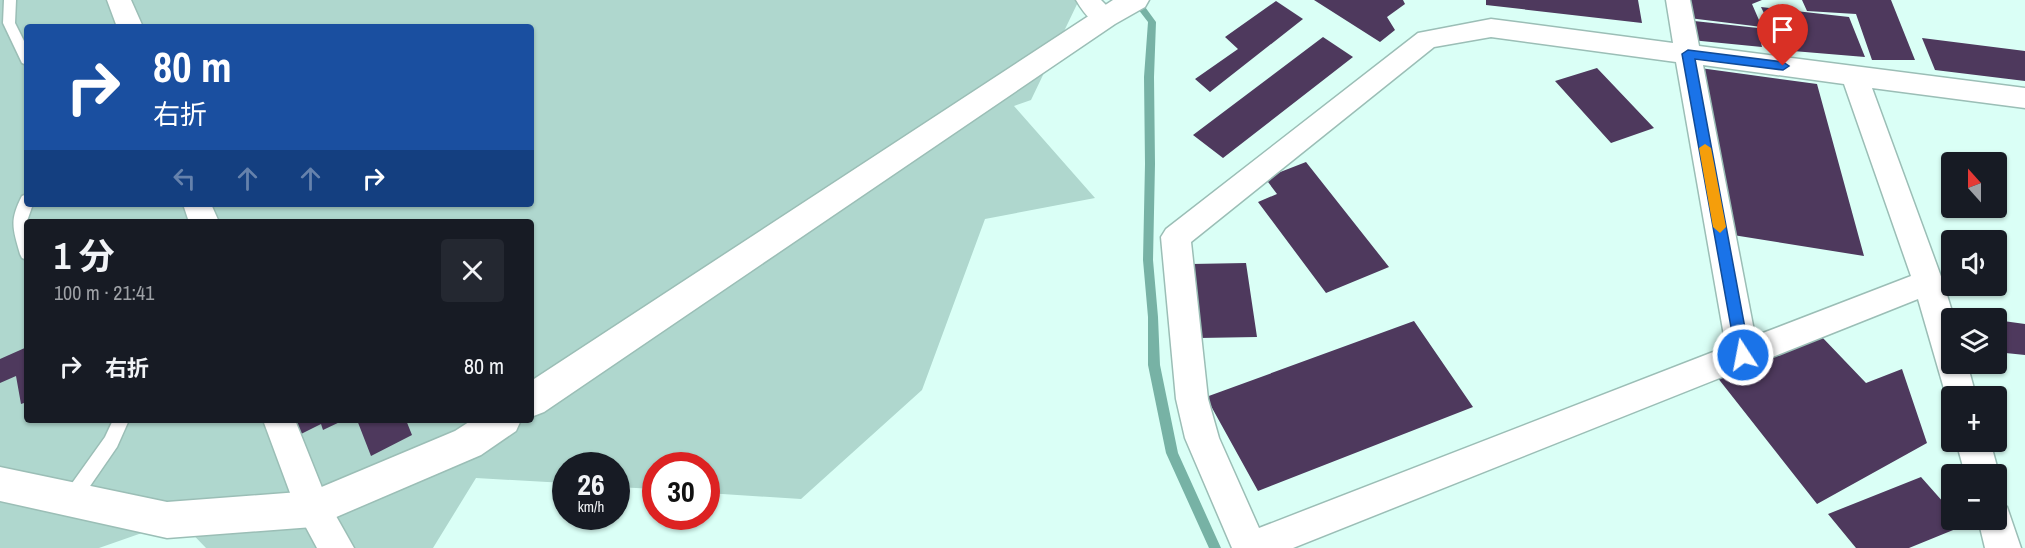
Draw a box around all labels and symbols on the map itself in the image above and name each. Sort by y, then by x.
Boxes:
pin [1757,4,1808,66]
north arrow [1941,152,2007,218]
position arrow [1711,323,1775,387]
speed limit sign: 30 [642,452,720,530]

